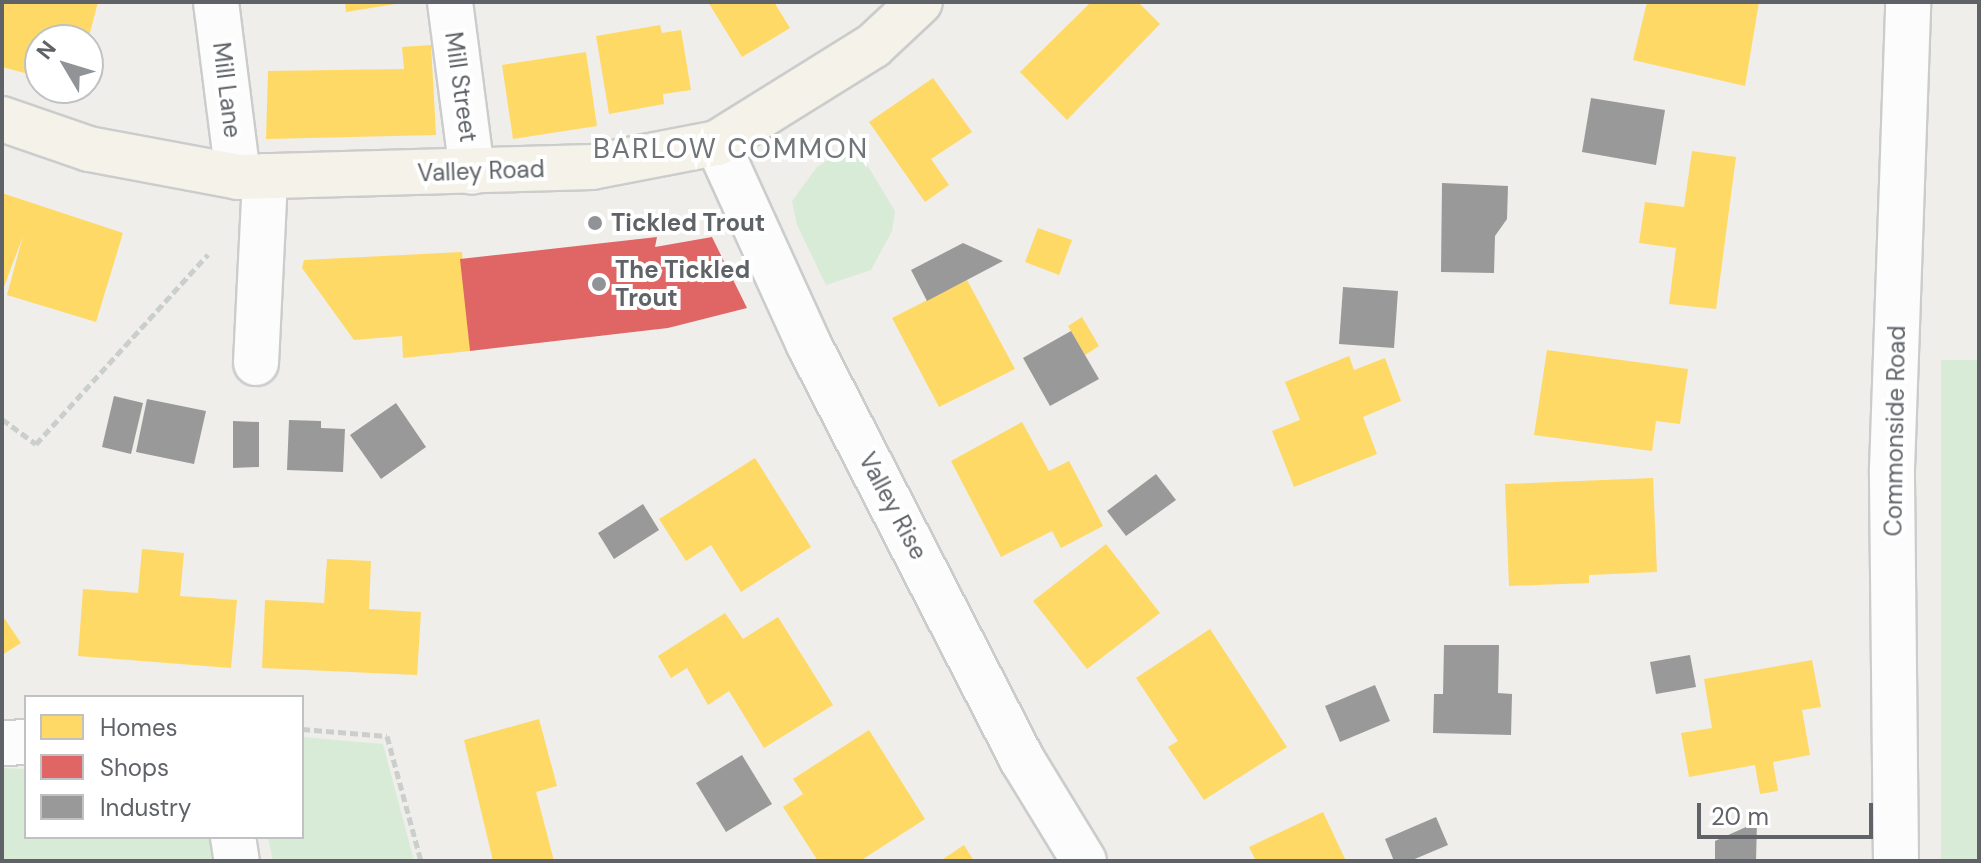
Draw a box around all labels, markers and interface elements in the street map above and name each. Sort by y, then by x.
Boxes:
north arrow [24,24,104,104]
street label: Mill Street [439,30,483,144]
text: N [30,35,63,65]
street label: Mill Lane [207,41,247,139]
district label: BARLOW COMMON [593,132,869,166]
street label: Valley Road [417,154,545,188]
place label: Tickled Trout [611,209,765,237]
marker: Tickled Trout [586,214,604,232]
place label: The Tickled Trout [615,256,750,312]
marker: The Tickled Trout [590,275,608,293]
street label: Commonside Road [1879,325,1911,537]
street label: Valley Rise [853,448,933,564]
legend [24,695,304,839]
text: Homes [100,712,178,743]
text: Shops [100,752,169,783]
scale bar [1701,787,1877,837]
text: Industry [100,792,191,823]
text: 20 m [1711,801,1769,832]

